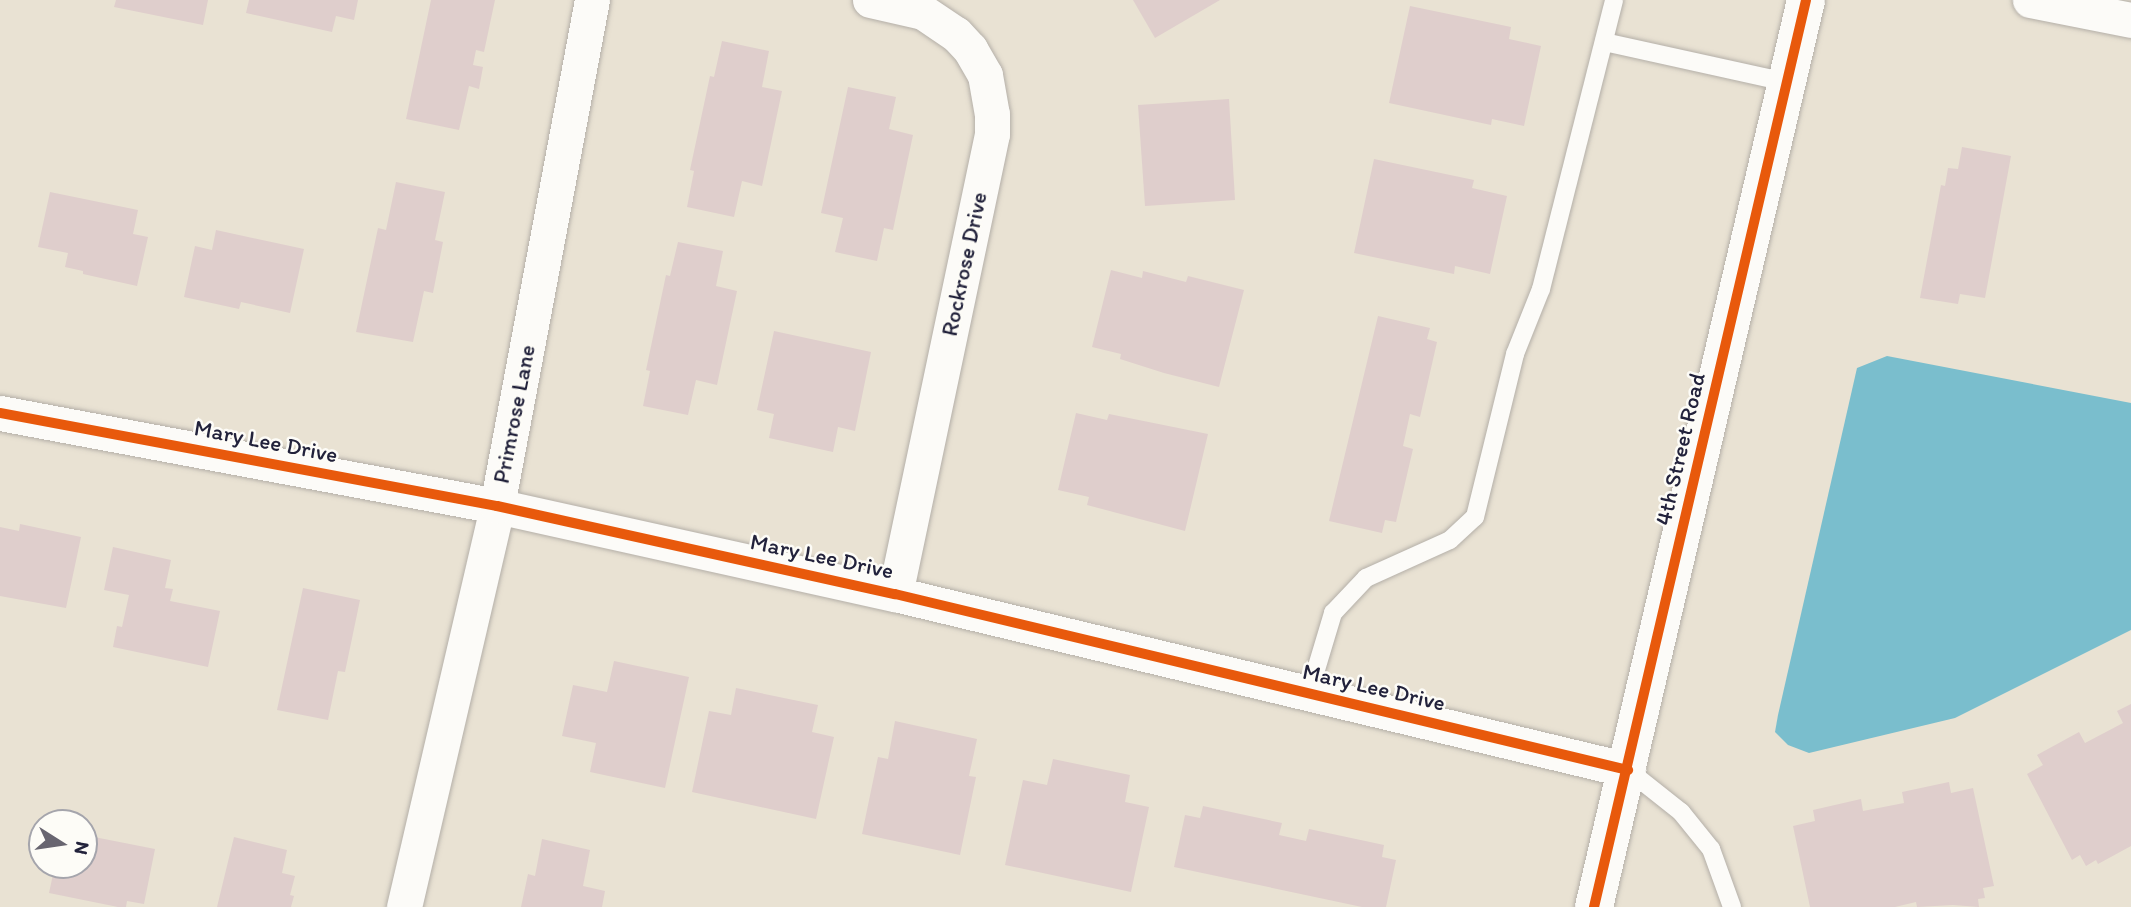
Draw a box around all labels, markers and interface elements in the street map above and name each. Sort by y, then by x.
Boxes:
street label: Rockrose Drive [935,189,993,339]
street label: Primrose Lane [487,342,541,486]
street label: 4th Street Road [1649,370,1711,528]
street label: Mary Lee Drive [192,414,340,468]
street label: Mary Lee Drive [748,527,896,585]
street label: Mary Lee Drive [1300,657,1448,717]
north arrow [28,809,98,879]
text: N [69,839,95,857]

